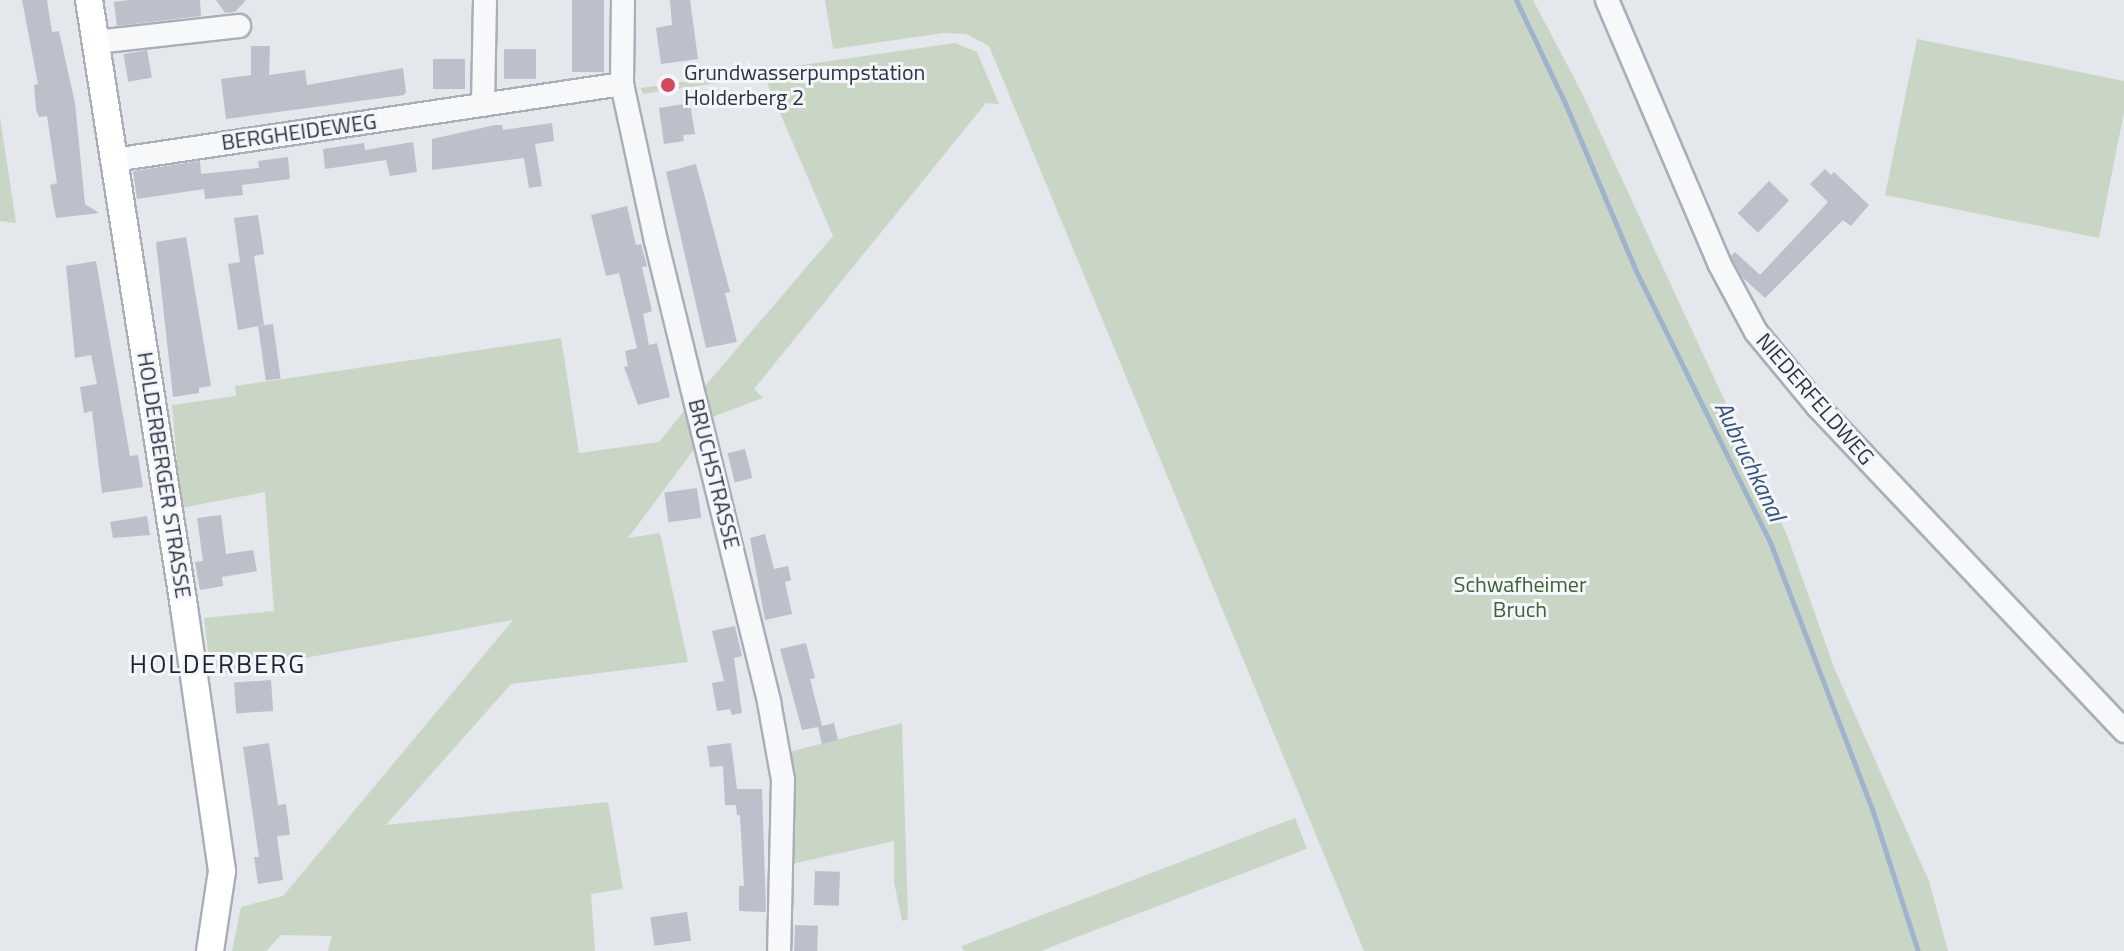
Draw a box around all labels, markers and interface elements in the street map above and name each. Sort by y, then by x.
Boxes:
place label: Grundwasserpumpstation Holderberg 2 [684,59,925,110]
marker: Grundwasserpumpstation Holderberg 2 [659,76,677,94]
street label: BERGHEIDEWEG [220,108,378,156]
street label: NIEDERFELDWEG [1751,328,1879,470]
street label: HOLDERBERGER STRASSE [131,350,197,600]
street label: BRUCHSTRASSE [683,396,745,552]
water label: Aubruchkanal [1709,396,1791,526]
park label: Schwafheimer Bruch [1453,571,1587,622]
district label: HOLDERBERG [130,648,306,680]

